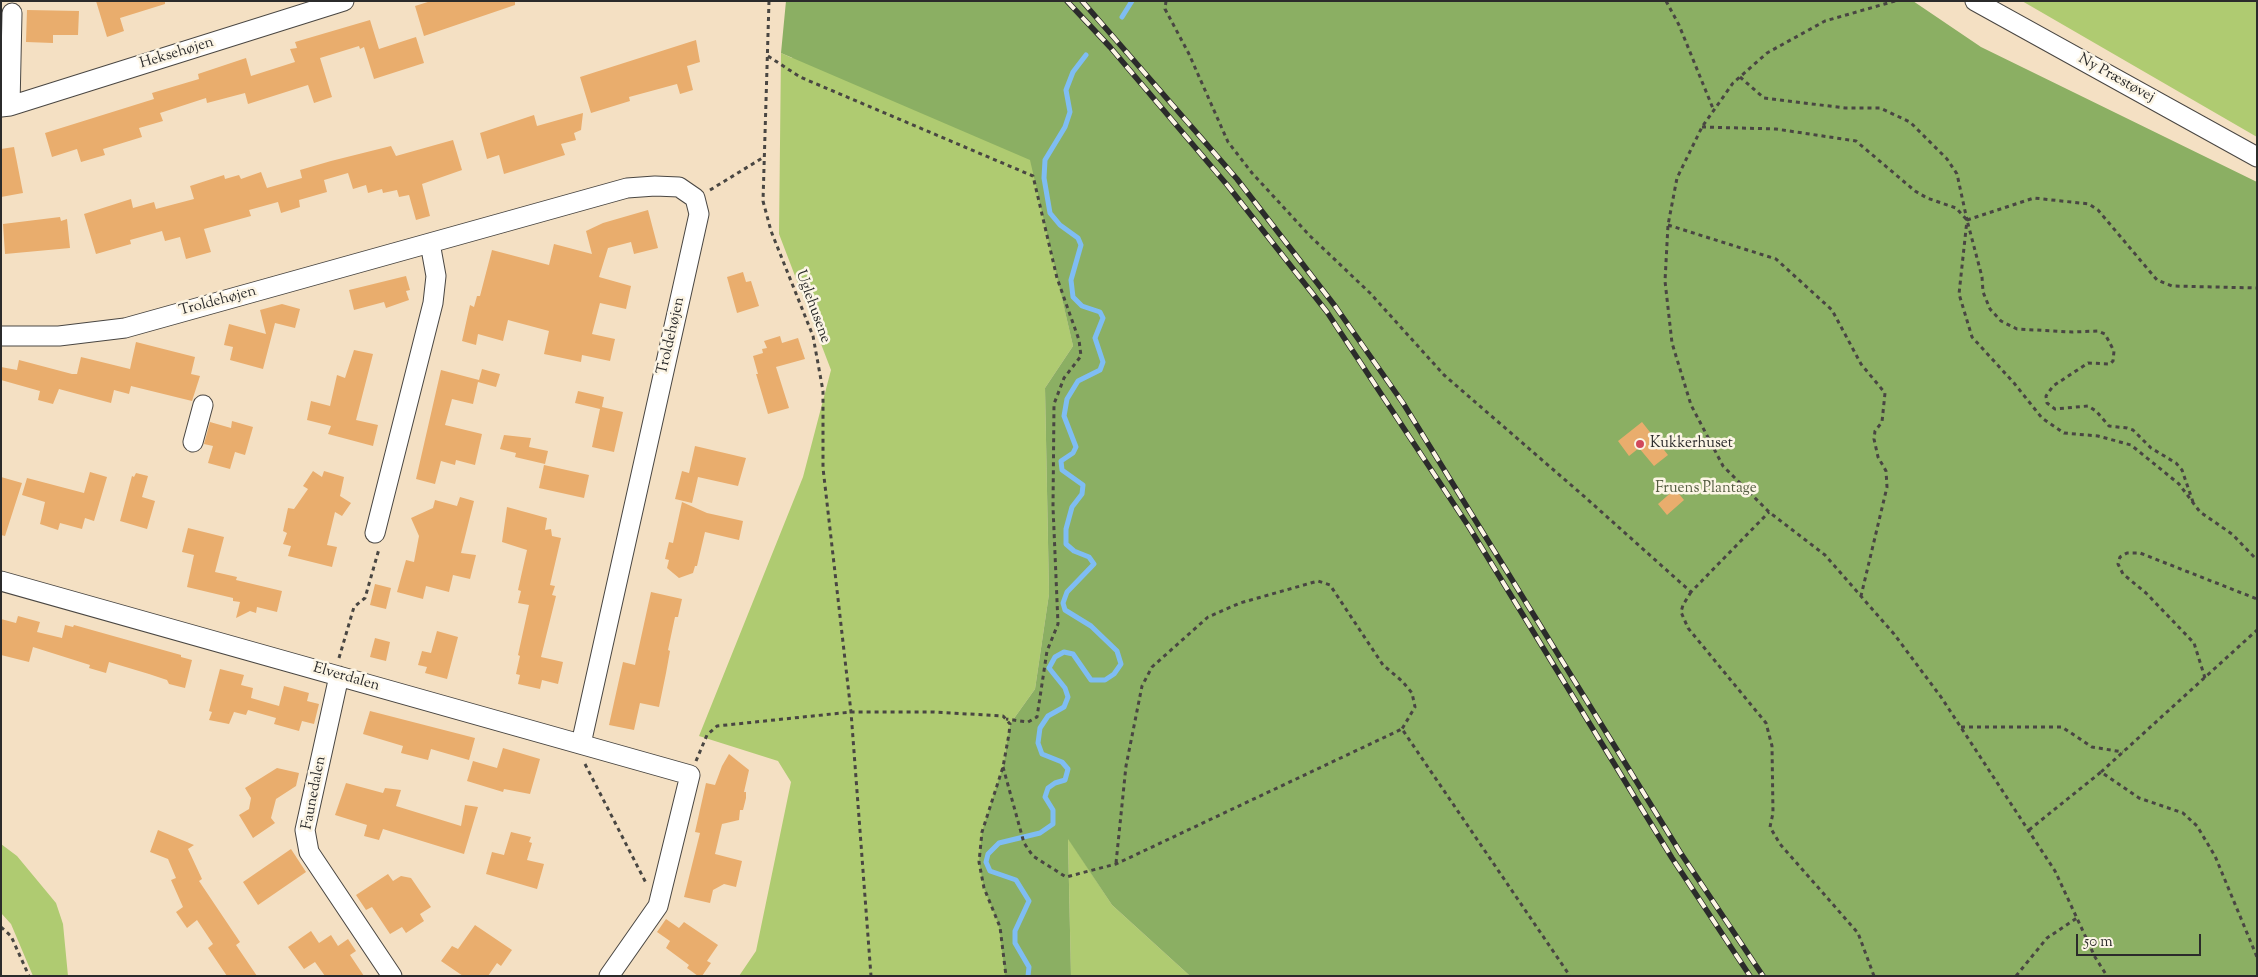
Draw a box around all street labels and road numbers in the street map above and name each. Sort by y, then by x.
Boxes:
street label: Heksehøjen [138,34,216,74]
street label: Ny Præstøvej [2075,51,2157,107]
street label: Uglehusene [791,268,833,346]
street label: Troldehøjen [177,283,259,321]
street label: Troldehøjen [654,295,690,377]
street label: Elverdalen [311,660,381,696]
street label: Faunedalen [299,755,331,831]

